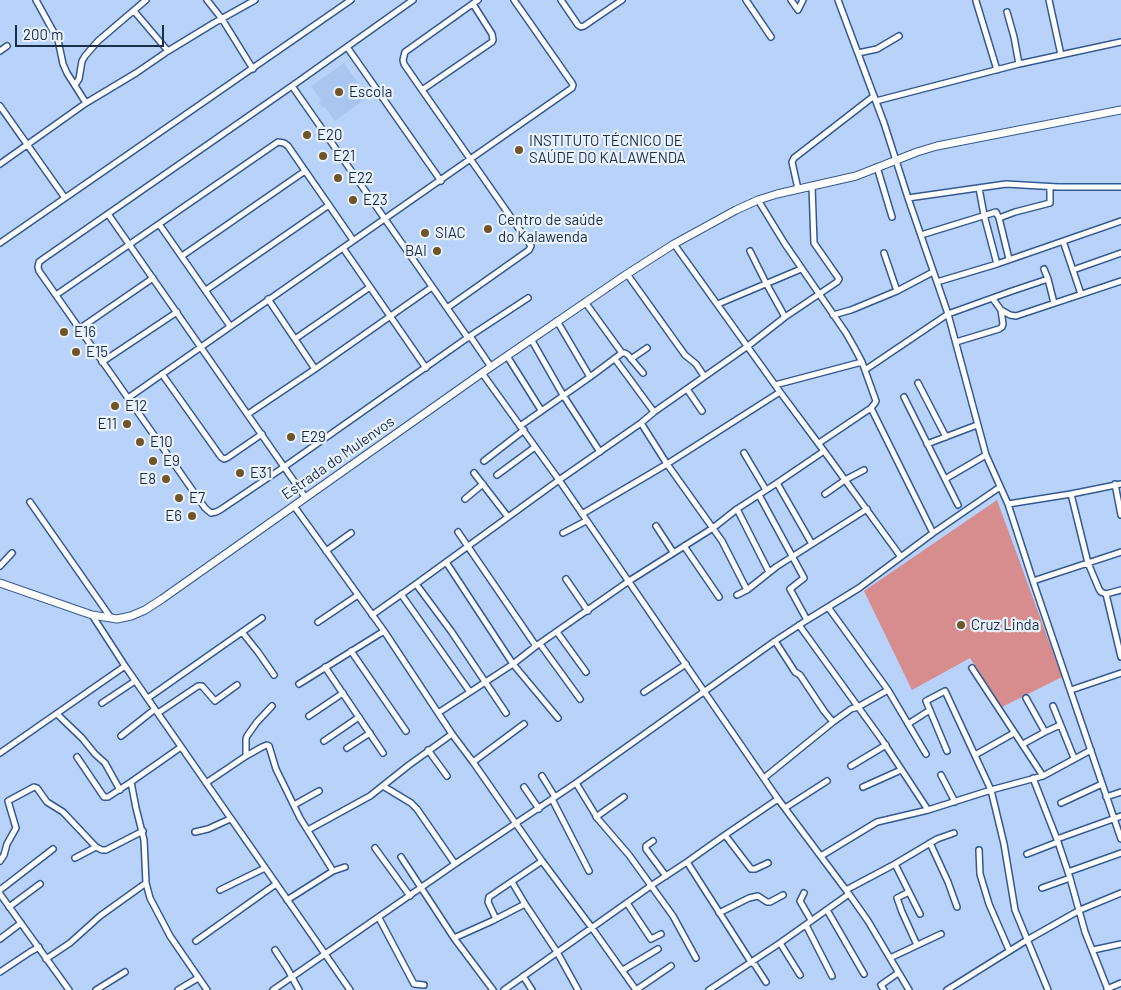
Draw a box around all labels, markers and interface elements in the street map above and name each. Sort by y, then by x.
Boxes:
scale bar [18,15,166,47]
text: 200 m [23,25,63,43]
place label: Escola [349,83,392,101]
marker: Escola [333,86,345,98]
place label: E20 [317,126,343,144]
marker: E20 [301,129,313,141]
place label: INSTITUTO TÉCNICO DE SAÚDE DO KALAWENDA [529,132,686,167]
marker: INSTITUTO TÉCNICO DE SAÚDE DO KALAWENDA [513,144,525,156]
place label: E21 [333,147,355,165]
marker: E21 [317,150,329,162]
place label: E22 [348,169,373,187]
marker: E22 [332,172,344,184]
place label: E23 [363,191,388,209]
marker: E23 [347,194,359,206]
place label: Centro de saúde do Kalawenda [498,211,604,246]
marker: Centro de saúde do Kalawenda [482,223,494,235]
place label: SIAC [435,224,466,242]
marker: SIAC [419,227,431,239]
place label: BAI [405,242,427,260]
marker: BAI [431,245,443,257]
place label: E16 [74,323,96,341]
marker: E16 [58,326,70,338]
place label: E15 [86,343,108,361]
marker: E15 [70,346,82,358]
place label: E12 [125,397,147,415]
marker: E12 [109,400,121,412]
street label: Estrada do Mulenvos [278,412,398,504]
place label: E11 [97,415,117,433]
marker: E11 [121,418,133,430]
place label: E29 [301,428,326,446]
marker: E29 [285,431,297,443]
place label: E10 [150,433,173,451]
marker: E10 [134,436,146,448]
place label: E9 [163,452,180,470]
marker: E9 [147,455,159,467]
place label: E31 [250,464,272,482]
marker: E31 [234,467,246,479]
place label: E8 [139,470,156,488]
marker: E8 [160,473,172,485]
place label: E7 [189,489,205,507]
marker: E7 [173,492,185,504]
place label: E6 [165,507,182,525]
marker: E6 [186,510,198,522]
place label: Cruz Linda [971,616,1039,634]
marker: Cruz Linda [955,619,967,631]

